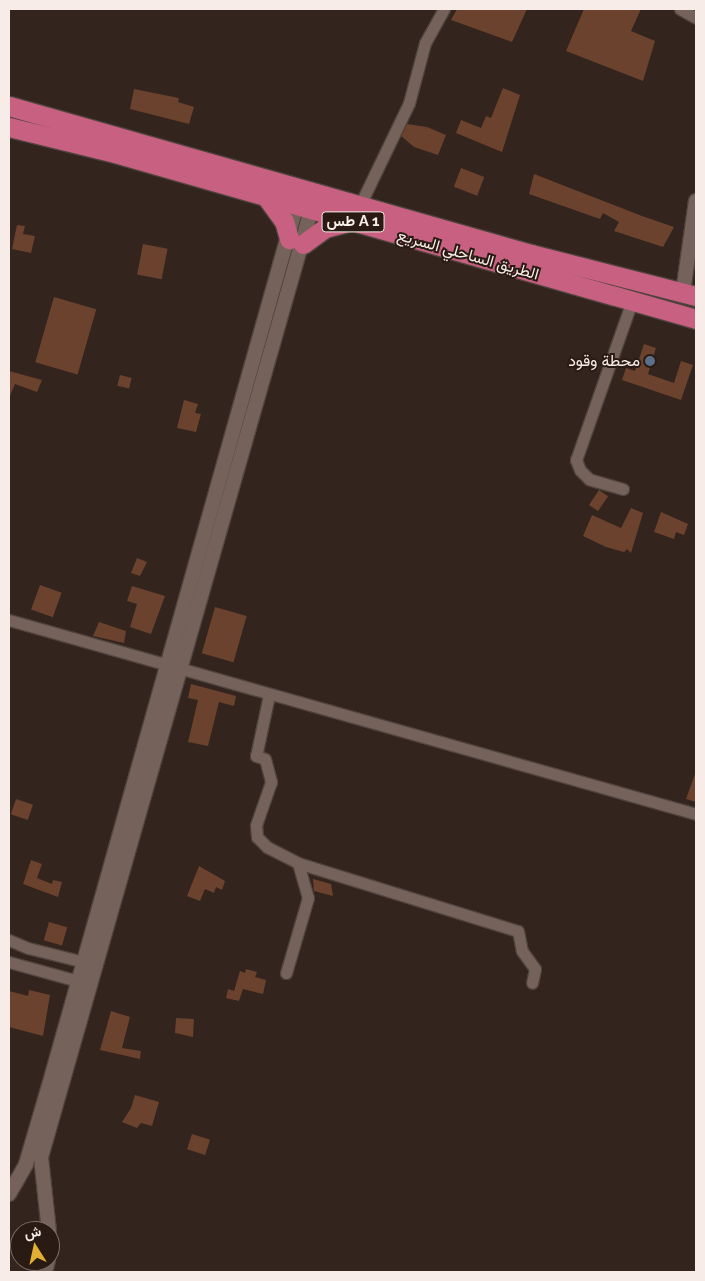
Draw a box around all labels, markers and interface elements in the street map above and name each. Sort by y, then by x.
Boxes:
road number: طس A 1 [320,210,386,234]
street label: الطريق الساحلي السريع [395,226,541,284]
place label: محطة وقود [568,351,640,371]
marker: محطة وقود [644,355,656,367]
north arrow [10,1221,60,1271]
text: ش [23,1223,42,1242]

